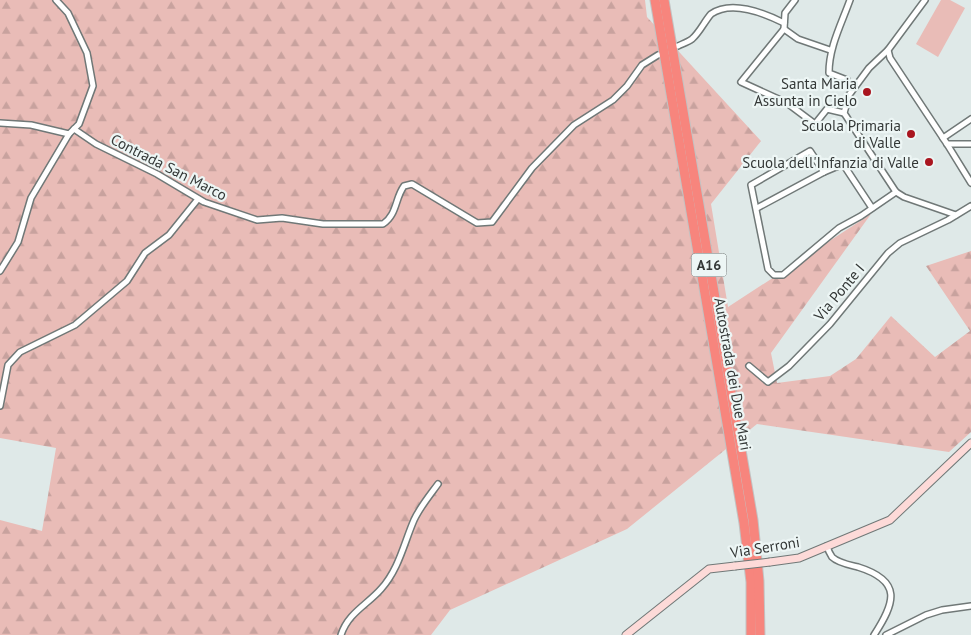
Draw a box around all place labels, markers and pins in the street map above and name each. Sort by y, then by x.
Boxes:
place label: Santa Maria Assunta in Cielo [754,74,857,110]
marker: Santa Maria Assunta in Cielo [861,86,873,98]
place label: Scuola Primaria di Valle [801,116,901,152]
marker: Scuola Primaria di Valle [905,128,917,140]
place label: Scuola dell'Infanzia di Valle [742,153,919,172]
marker: Scuola dell'Infanzia di Valle [923,156,935,168]

